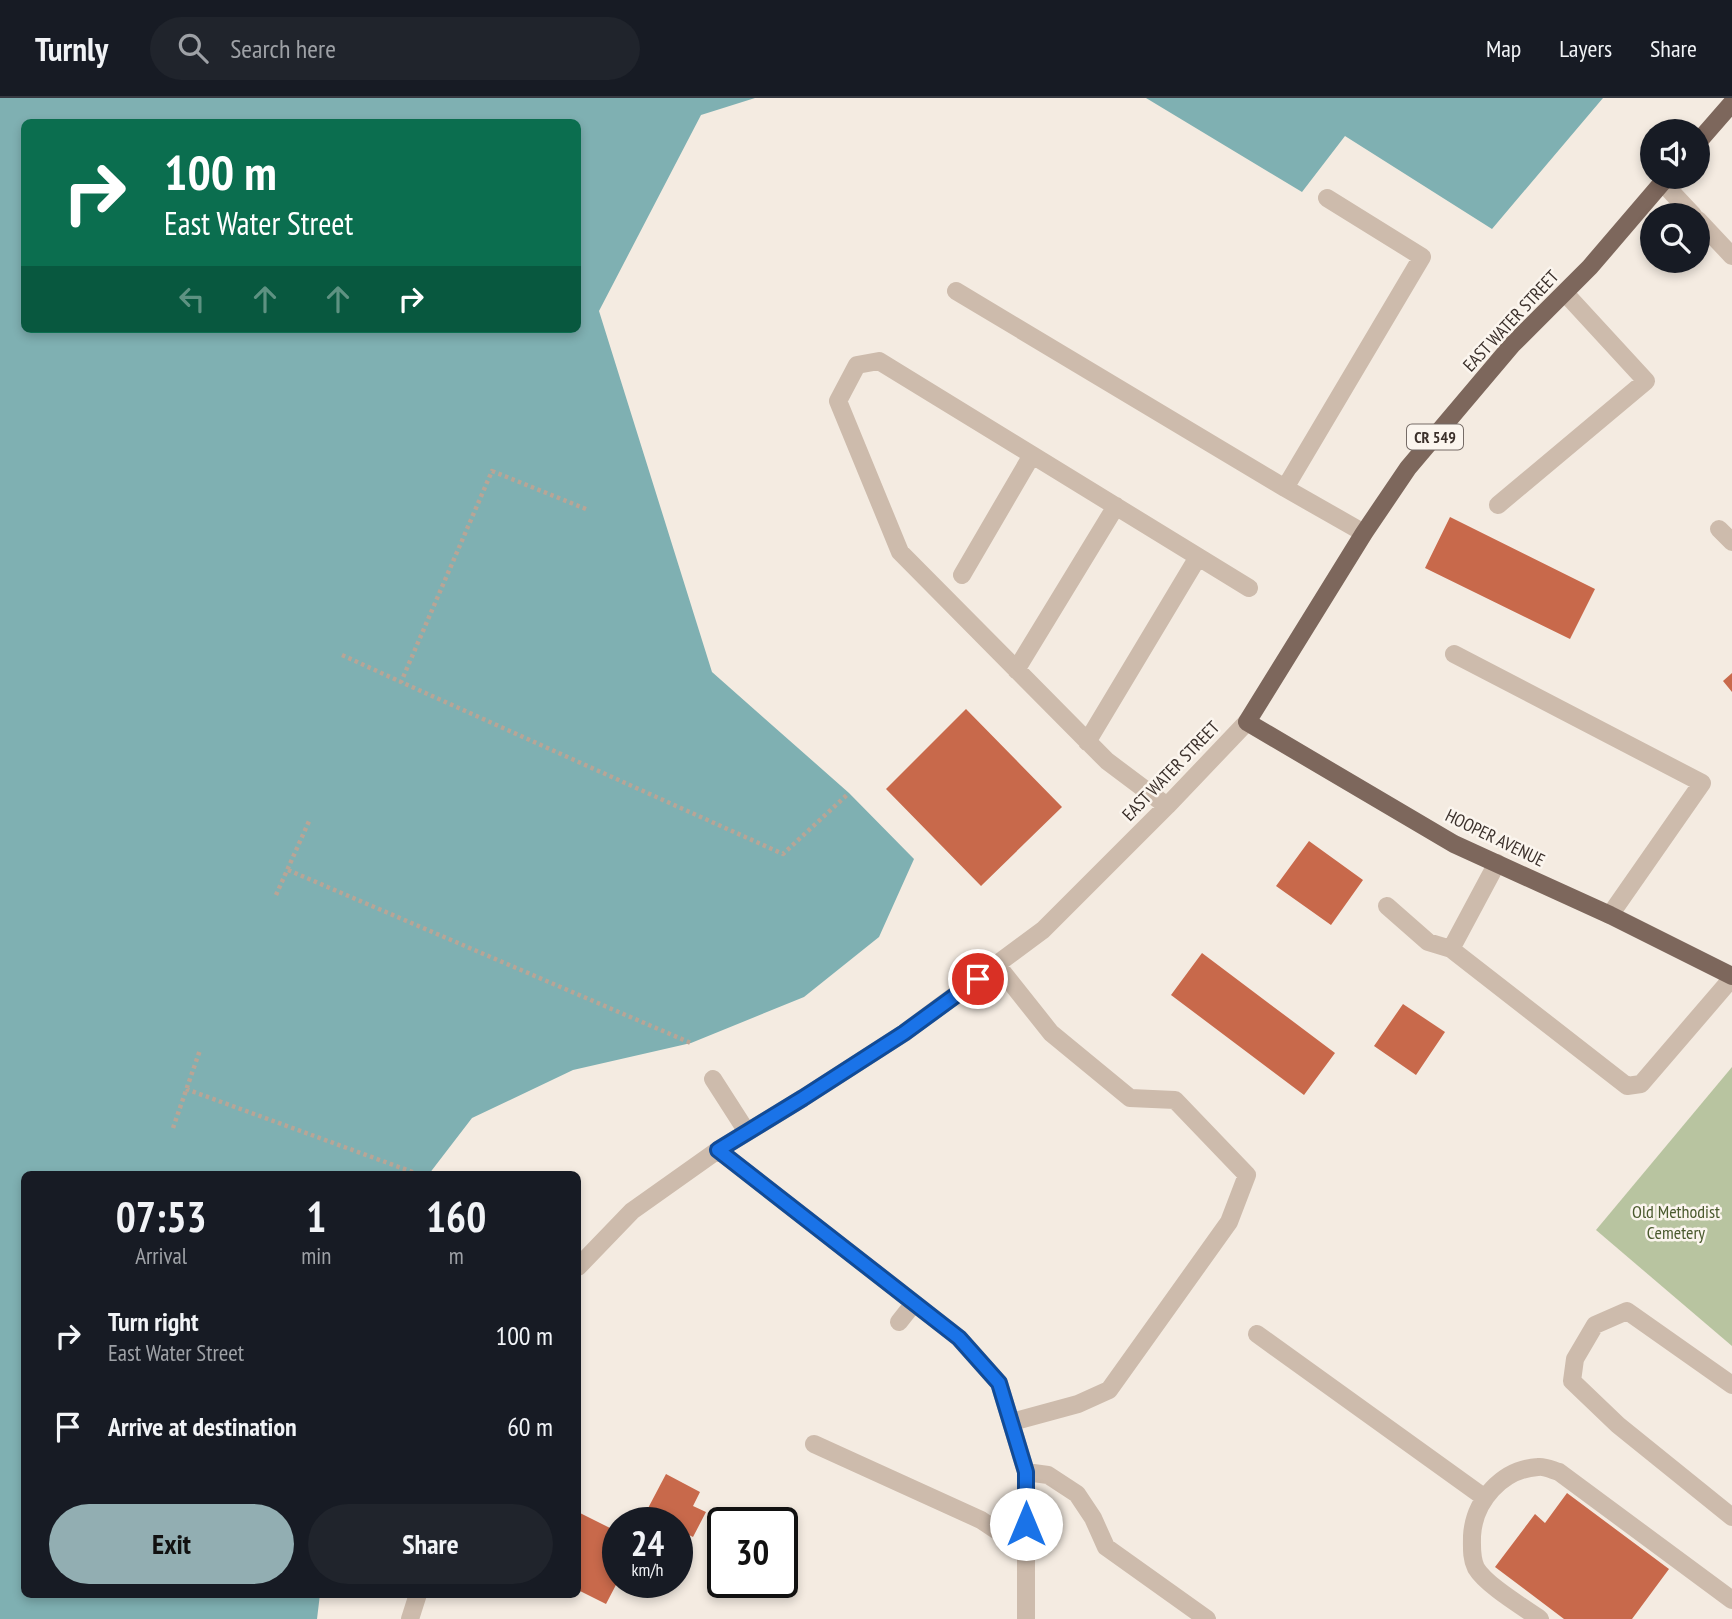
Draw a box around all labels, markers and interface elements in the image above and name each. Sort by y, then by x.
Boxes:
search box [150,17,640,80]
text: Turnly [35,27,108,70]
icon: search [174,29,212,67]
text: Search here [230,32,336,65]
text: Map [1486,33,1521,64]
text: Layers [1559,33,1612,64]
text: Share [1650,33,1697,64]
map controls [1640,119,1710,273]
button: sound [1640,119,1710,189]
text: 100 m [164,140,277,204]
icon: right [49,147,140,238]
text: East Water Street [164,202,353,244]
button: search [1640,203,1710,273]
street label: EAST WATER STREET [1458,265,1563,376]
icon: left [173,280,211,318]
icon: ahead [246,280,284,318]
icon: ahead [319,280,357,318]
icon: right [392,280,430,318]
road number: CR 549 [1407,424,1463,450]
street label: EAST WATER STREET [1117,716,1224,825]
street label: HOOPER AVENUE [1442,804,1549,872]
pin [948,949,1008,1009]
icon: arrive [959,960,997,998]
text: 07:53 [116,1189,207,1244]
text: 1 [306,1189,326,1244]
text: 160 [426,1189,486,1244]
park label: Old Methodist Cemetery [1632,1200,1720,1244]
text: Arrival [135,1241,187,1270]
text: min [301,1241,331,1270]
text: m [449,1241,464,1270]
text: Turn right [108,1305,199,1338]
icon: right [49,1317,87,1355]
text: 100 m [495,1319,553,1352]
text: East Water Street [108,1338,244,1367]
icon: arrive [49,1408,87,1446]
text: Arrive at destination [108,1410,297,1443]
text: 60 m [507,1410,553,1443]
position arrow [989,1487,1063,1561]
button: Exit [49,1504,294,1584]
button: Share [308,1504,553,1584]
speed limit sign: 30 [707,1507,798,1598]
text: 24 [631,1520,664,1566]
text: km/h [632,1558,663,1581]

